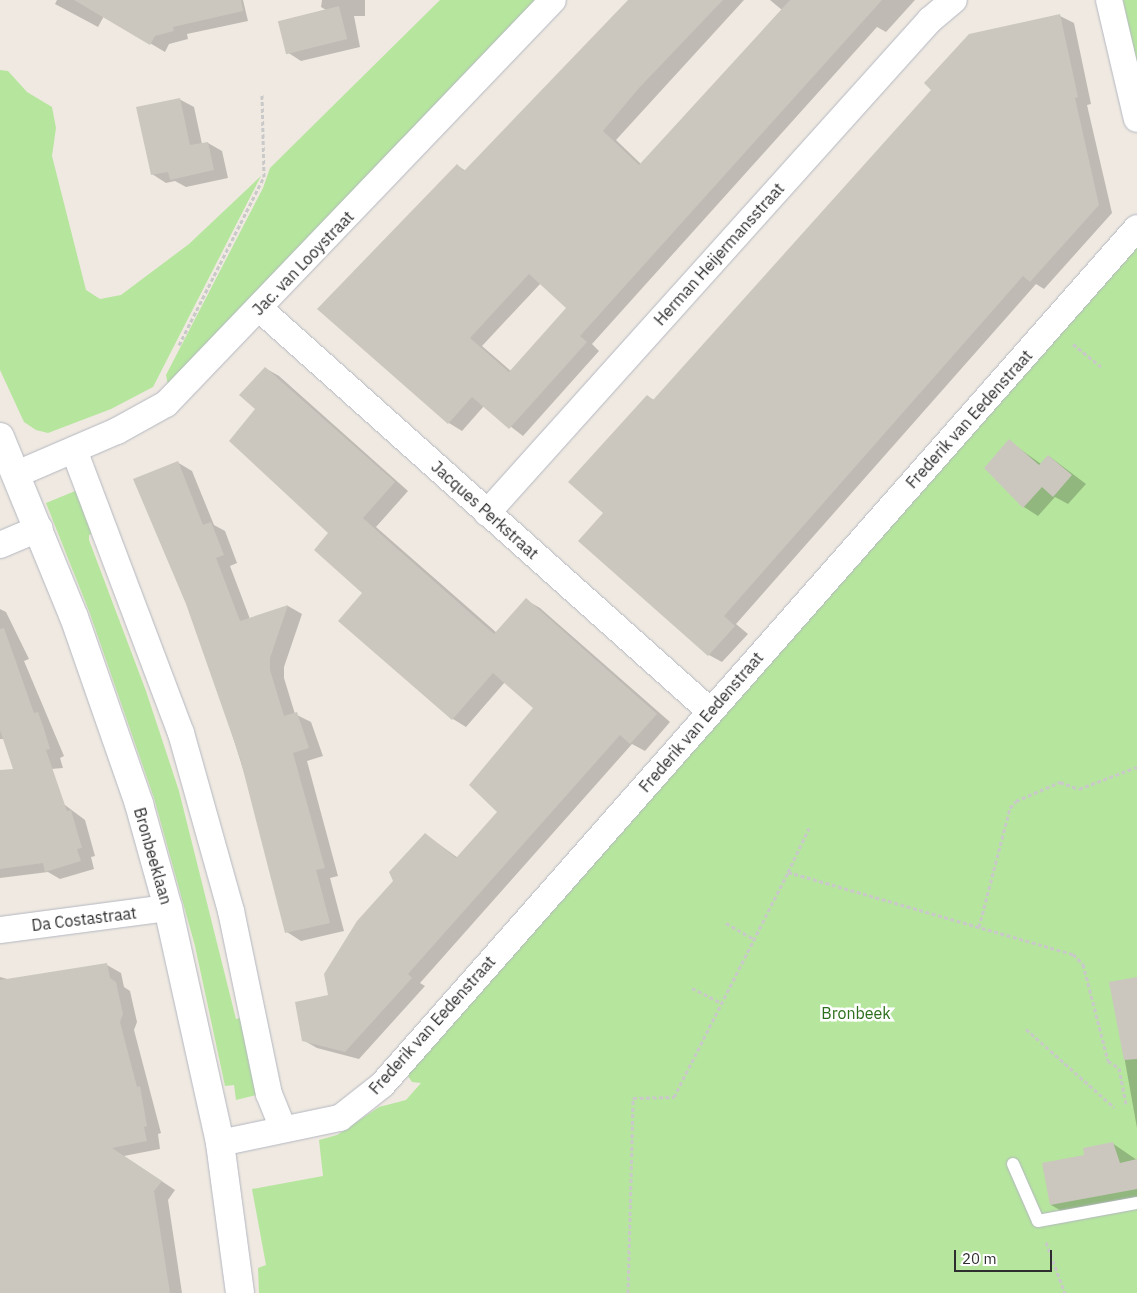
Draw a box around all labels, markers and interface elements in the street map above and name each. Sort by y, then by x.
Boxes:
street label: Herman Heijermansstraat [650,179,788,329]
street label: Jac. van Looystraat [248,207,358,319]
street label: Frederik van Eedenstraat [902,346,1036,492]
street label: Jacques Perkstraat [427,457,543,563]
street label: Frederik van Eedenstraat [635,648,767,796]
street label: Bronbeeklaan [130,805,176,907]
street label: Da Costastraat [30,903,138,935]
street label: Frederik van Eedenstraat [365,952,499,1098]
park label: Bronbeek [821,1003,891,1023]
scale bar [957,1240,1054,1272]
text: 20 m [962,1249,997,1268]

